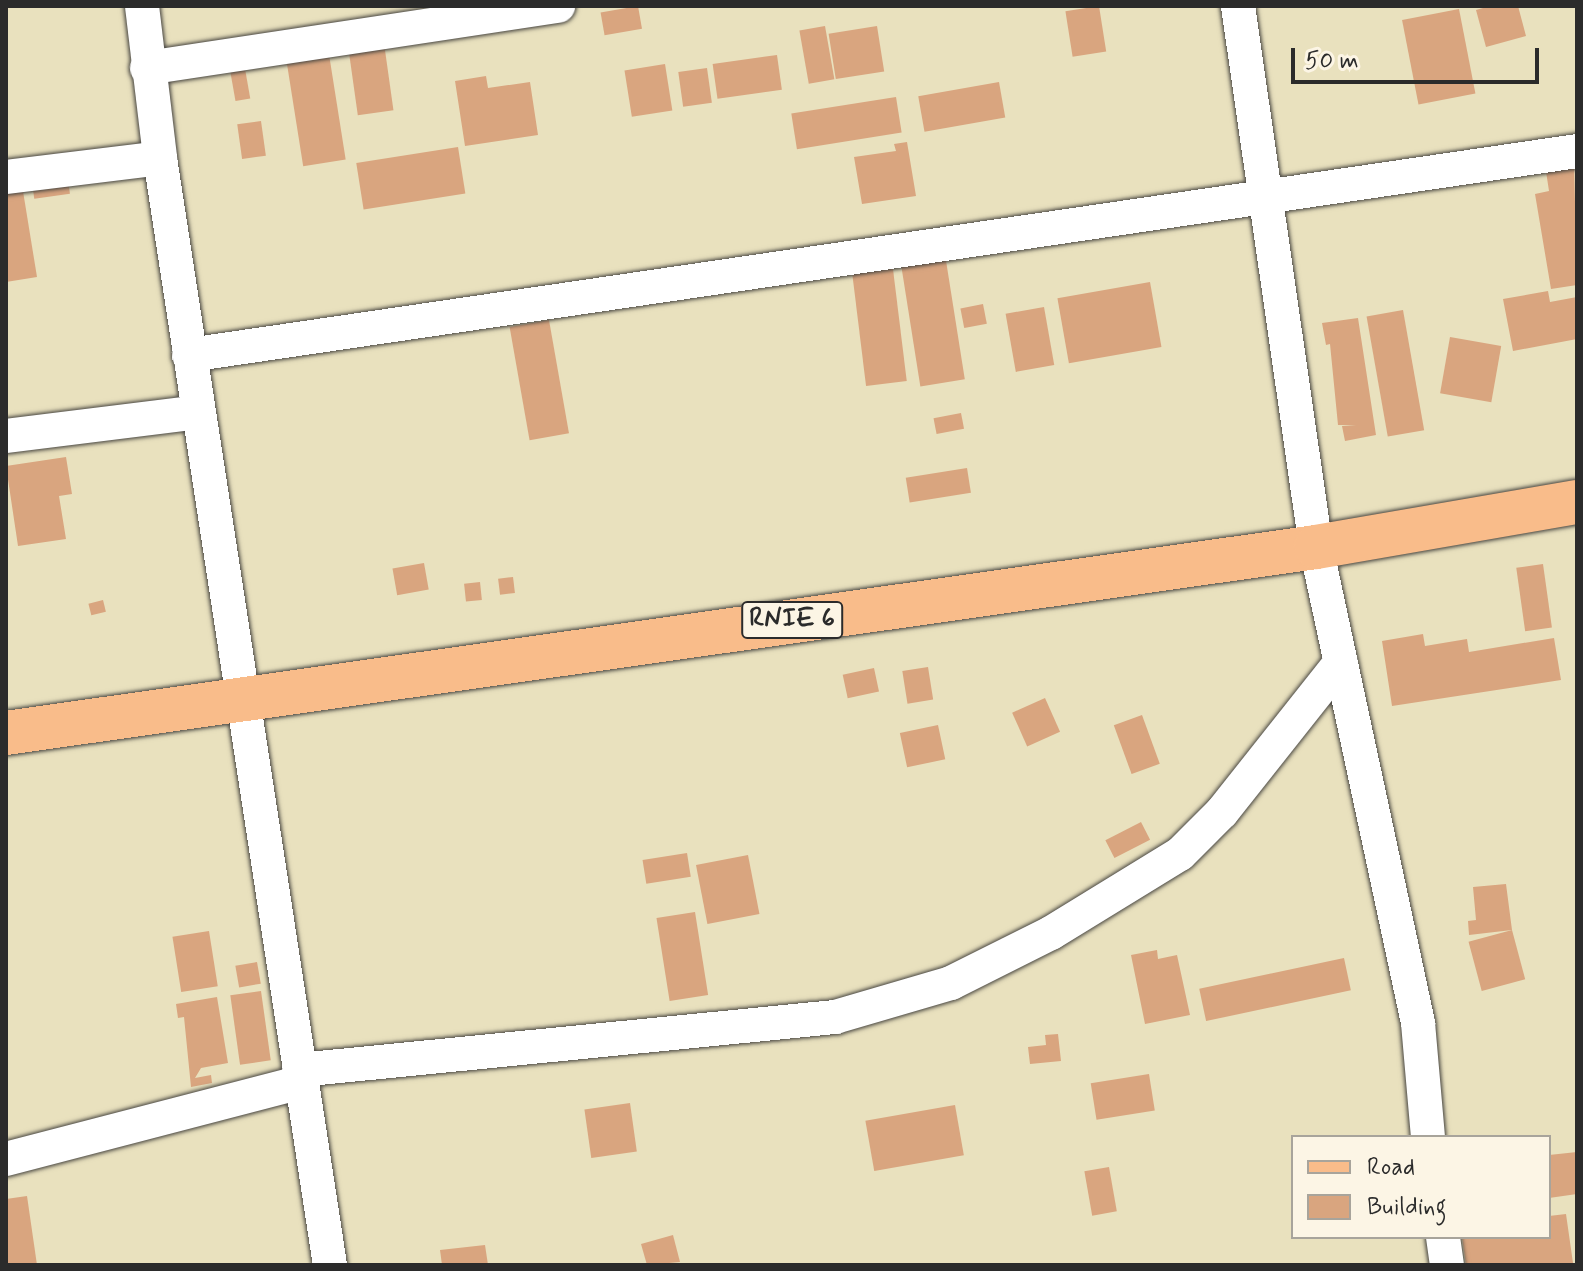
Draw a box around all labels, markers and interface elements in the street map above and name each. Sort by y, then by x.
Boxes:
scale bar [1295,32,1543,82]
text: 50 m [1305,46,1359,77]
road number: RNIE 6 [740,598,844,642]
legend [1291,1135,1551,1239]
text: Road [1367,1152,1415,1183]
text: Building [1367,1192,1447,1223]

